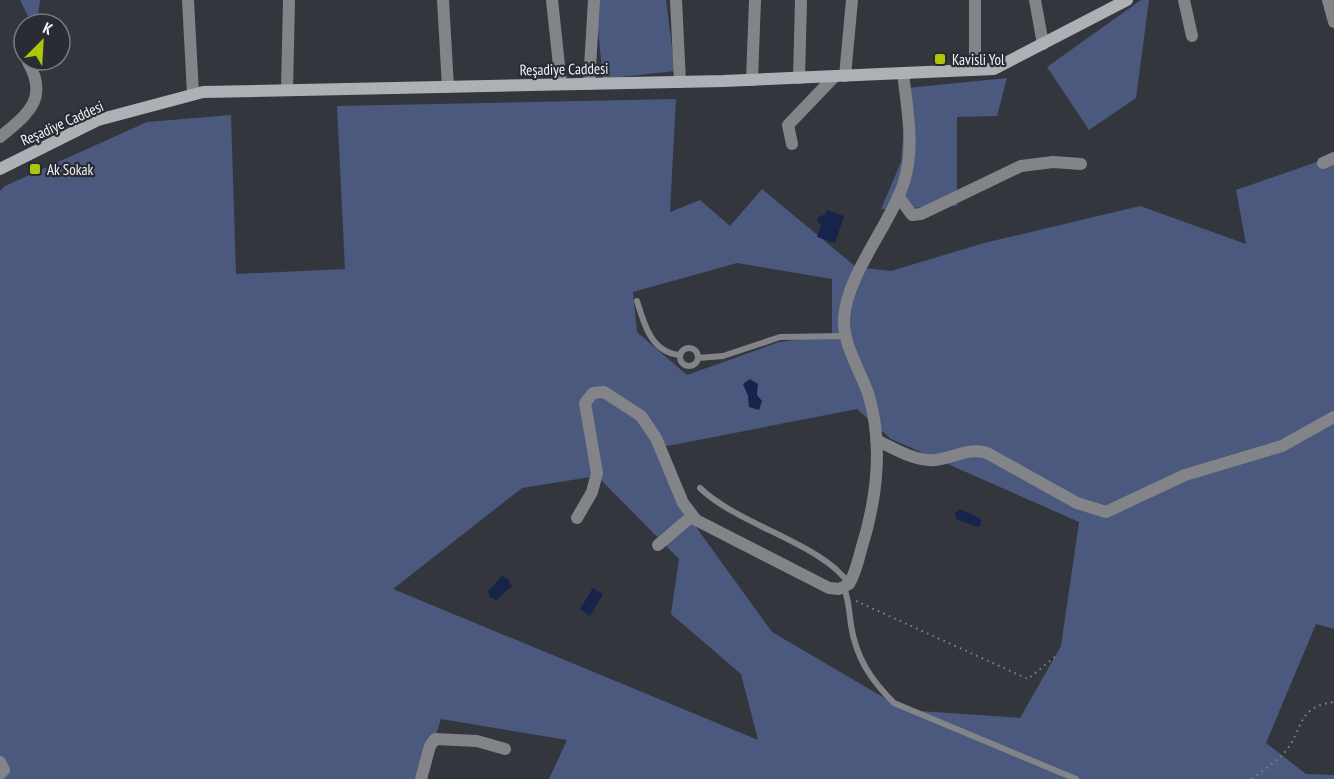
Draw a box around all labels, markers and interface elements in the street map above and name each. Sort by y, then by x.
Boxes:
north arrow [12,12,72,72]
text: K [40,17,57,39]
place label: Kavisli Yol [952,50,1005,69]
marker: Kavisli Yol [933,52,947,66]
street label: Reşadiye Caddesi [519,59,609,79]
street label: Reşadiye Caddesi [18,96,106,150]
place label: Ak Sokak [47,160,93,179]
marker: Ak Sokak [28,162,42,176]

